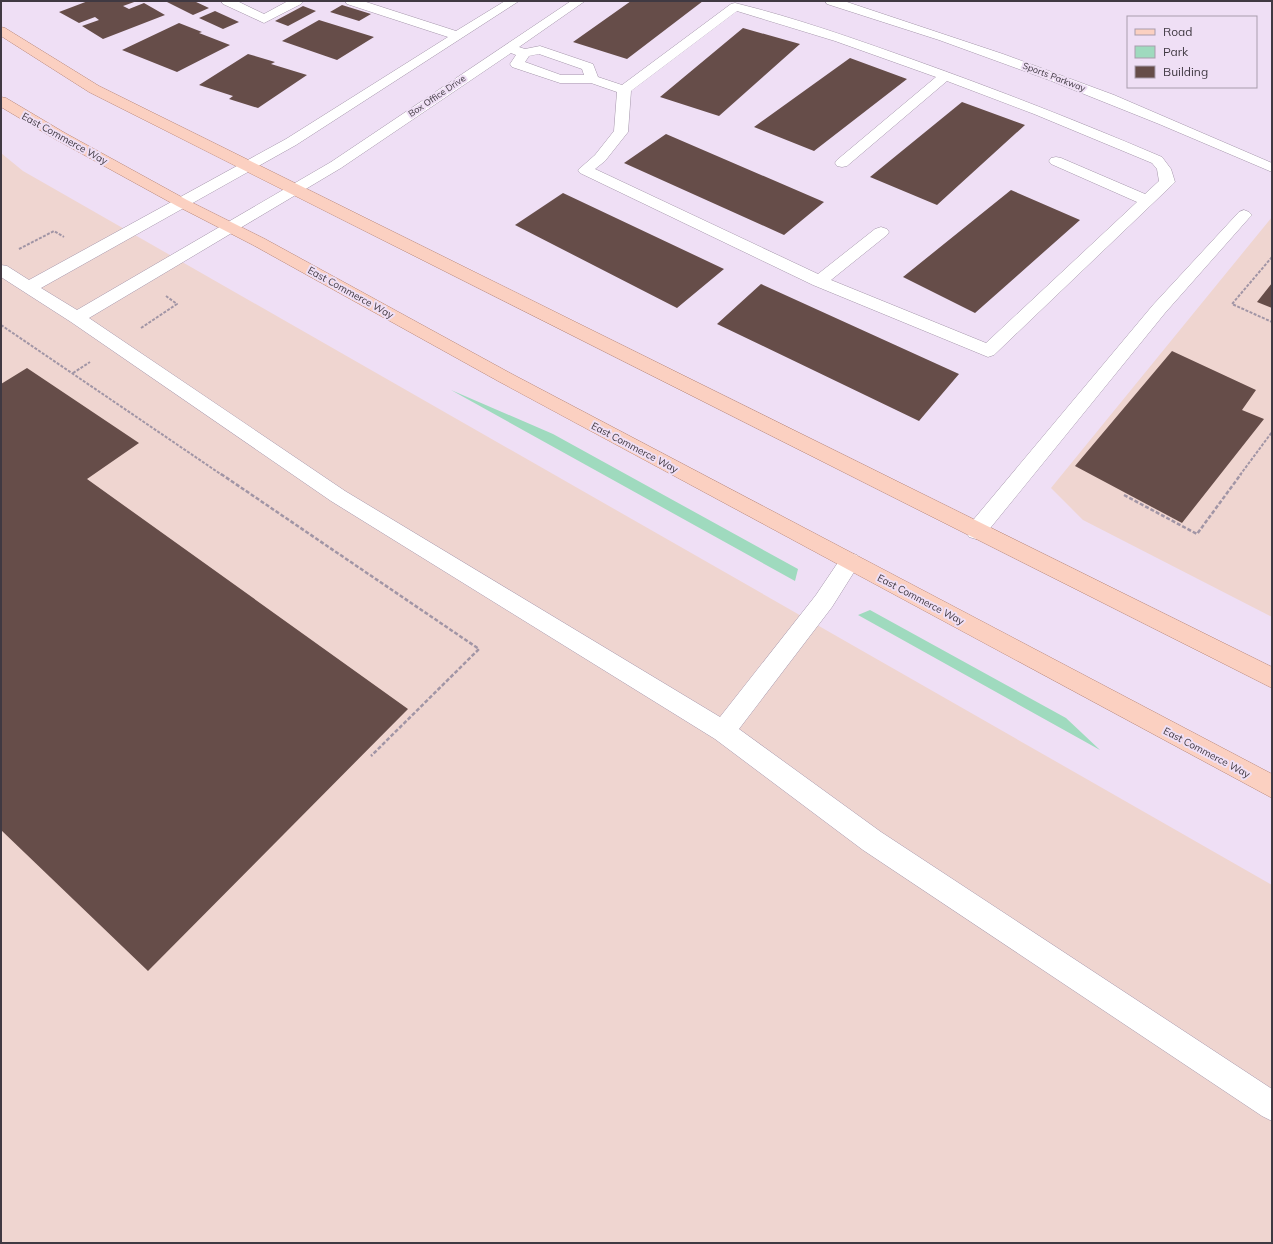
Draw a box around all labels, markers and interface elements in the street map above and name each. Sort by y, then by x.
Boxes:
legend [1127,16,1257,88]
text: Road [1163,24,1192,39]
text: Park [1163,44,1189,59]
street label: Sports Parkway [1021,60,1087,95]
text: Building [1163,64,1208,79]
street label: Box Office Drive [406,72,468,119]
street label: East Commerce Way [19,109,111,168]
street label: East Commerce Way [305,263,397,322]
street label: East Commerce Way [589,419,681,476]
street label: East Commerce Way [875,571,967,628]
street label: East Commerce Way [1161,724,1253,781]

